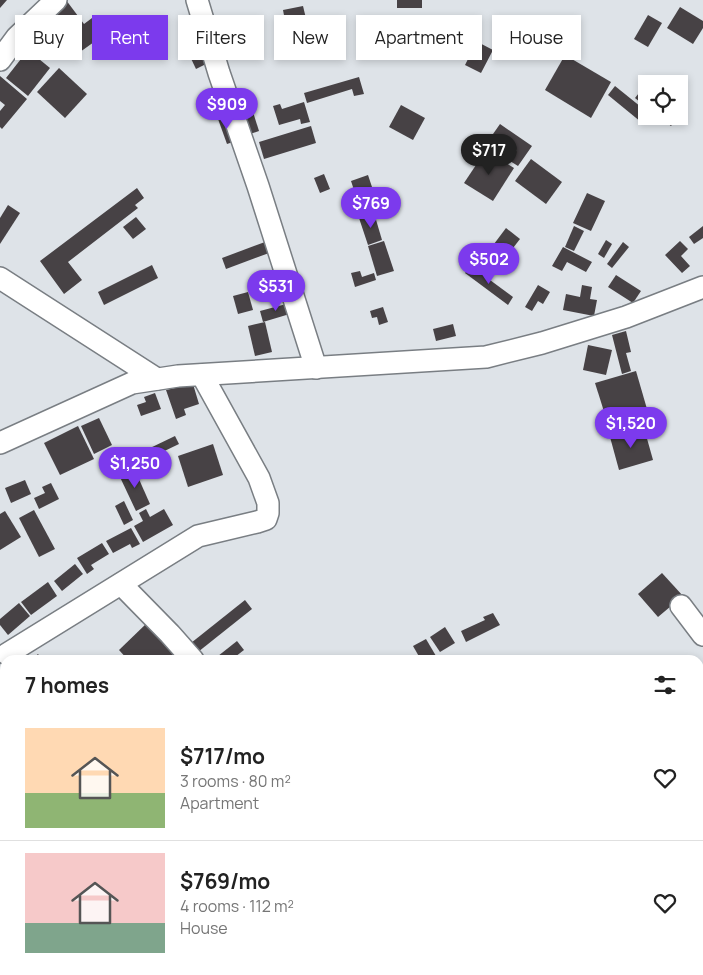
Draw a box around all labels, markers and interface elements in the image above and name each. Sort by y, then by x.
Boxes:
chip: Buy [15,15,82,60]
chip: Rent [92,15,168,60]
chip: Filters [178,15,264,60]
chip: New [274,15,346,60]
chip: Apartment [356,15,482,60]
chip: House [492,15,581,60]
map controls [638,75,688,125]
button: locate [638,75,688,125]
pin: $909 [197,88,257,130]
text: $909 [207,93,247,115]
pin: $717 [459,134,519,176]
text: $717 [472,139,506,161]
pin: $769 [341,186,401,229]
text: $769 [352,192,390,214]
pin: $502 [459,242,519,285]
text: $502 [469,248,509,270]
pin: $531 [246,270,306,312]
text: $531 [258,275,294,297]
pin: $1,520 [590,406,672,449]
text: $1,520 [606,412,656,434]
pin: $1,250 [94,446,176,489]
text: $1,250 [110,452,160,474]
text: 7 homes [25,671,109,699]
icon: filters [651,671,679,699]
text: $717/mo [180,742,265,770]
icon: home [65,748,125,808]
icon: heart [651,764,679,792]
text: 3 rooms · 80 m² [180,770,291,792]
text: Apartment [180,792,259,814]
text: $769/mo [180,867,270,895]
icon: home [65,873,125,933]
icon: heart [651,889,679,917]
text: 4 rooms · 112 m² [180,895,294,917]
text: House [180,917,228,939]

